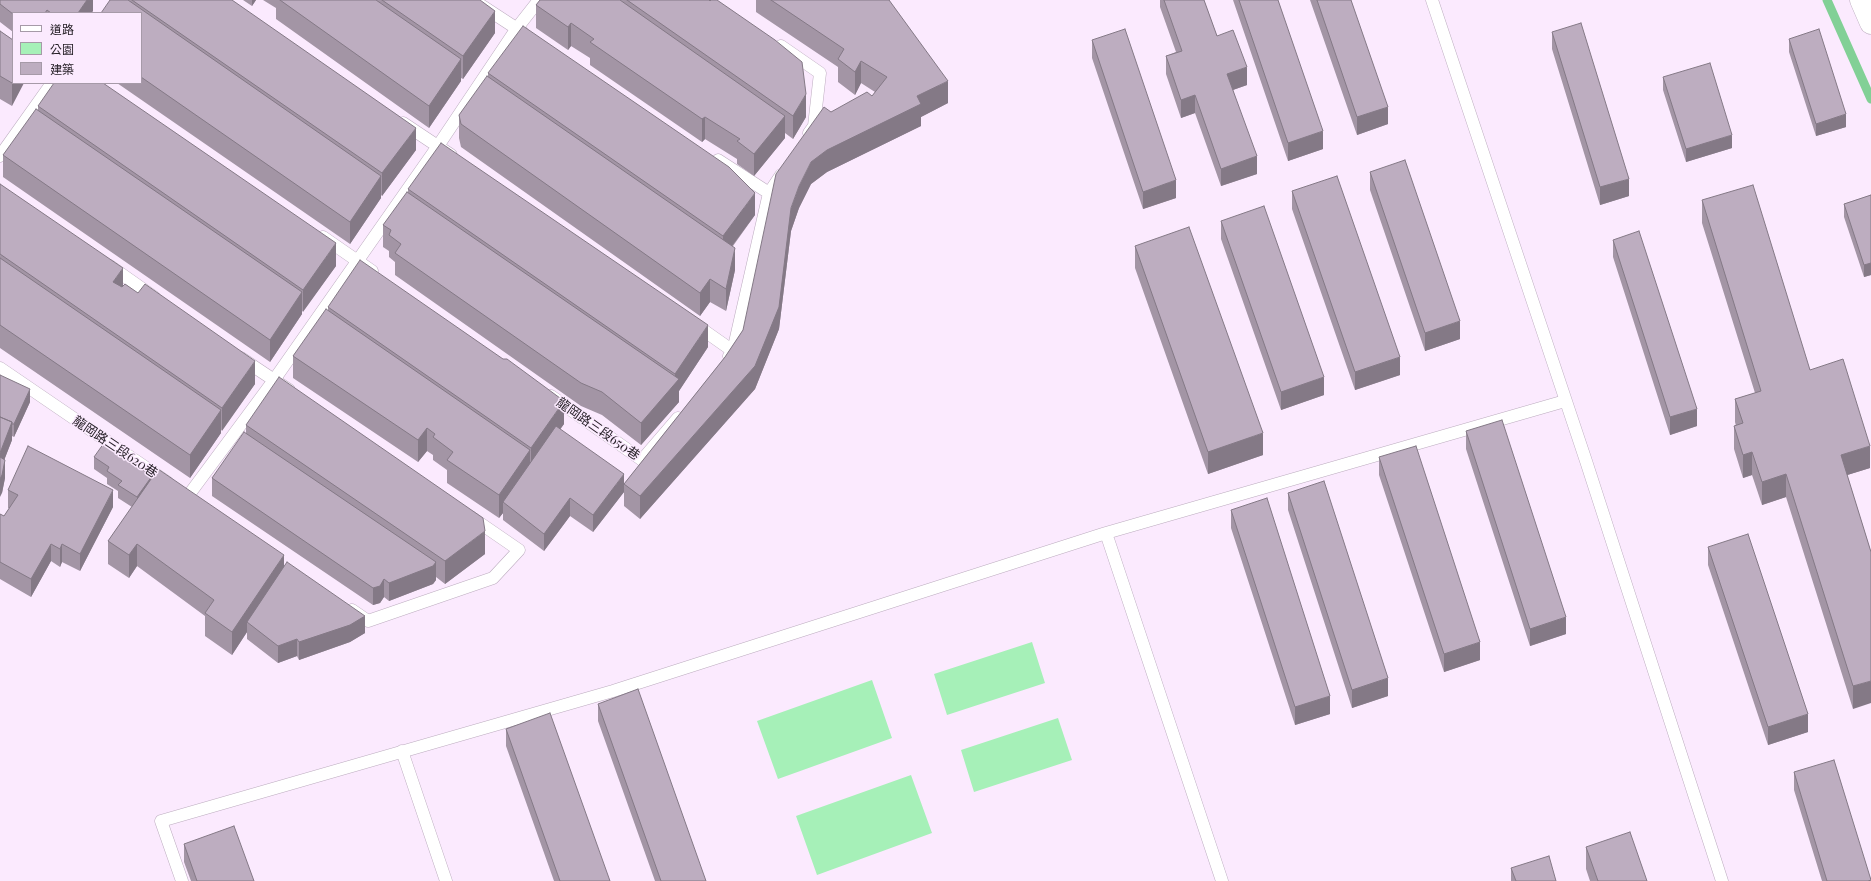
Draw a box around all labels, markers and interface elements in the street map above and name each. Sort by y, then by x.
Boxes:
legend [12,12,142,84]
text: 道路 [50,21,74,37]
text: 公園 [50,41,74,57]
text: 建築 [50,61,74,77]
street label: 龍岡路三段650巷 [553,395,643,463]
street label: 龍岡路三段620巷 [70,413,160,481]

